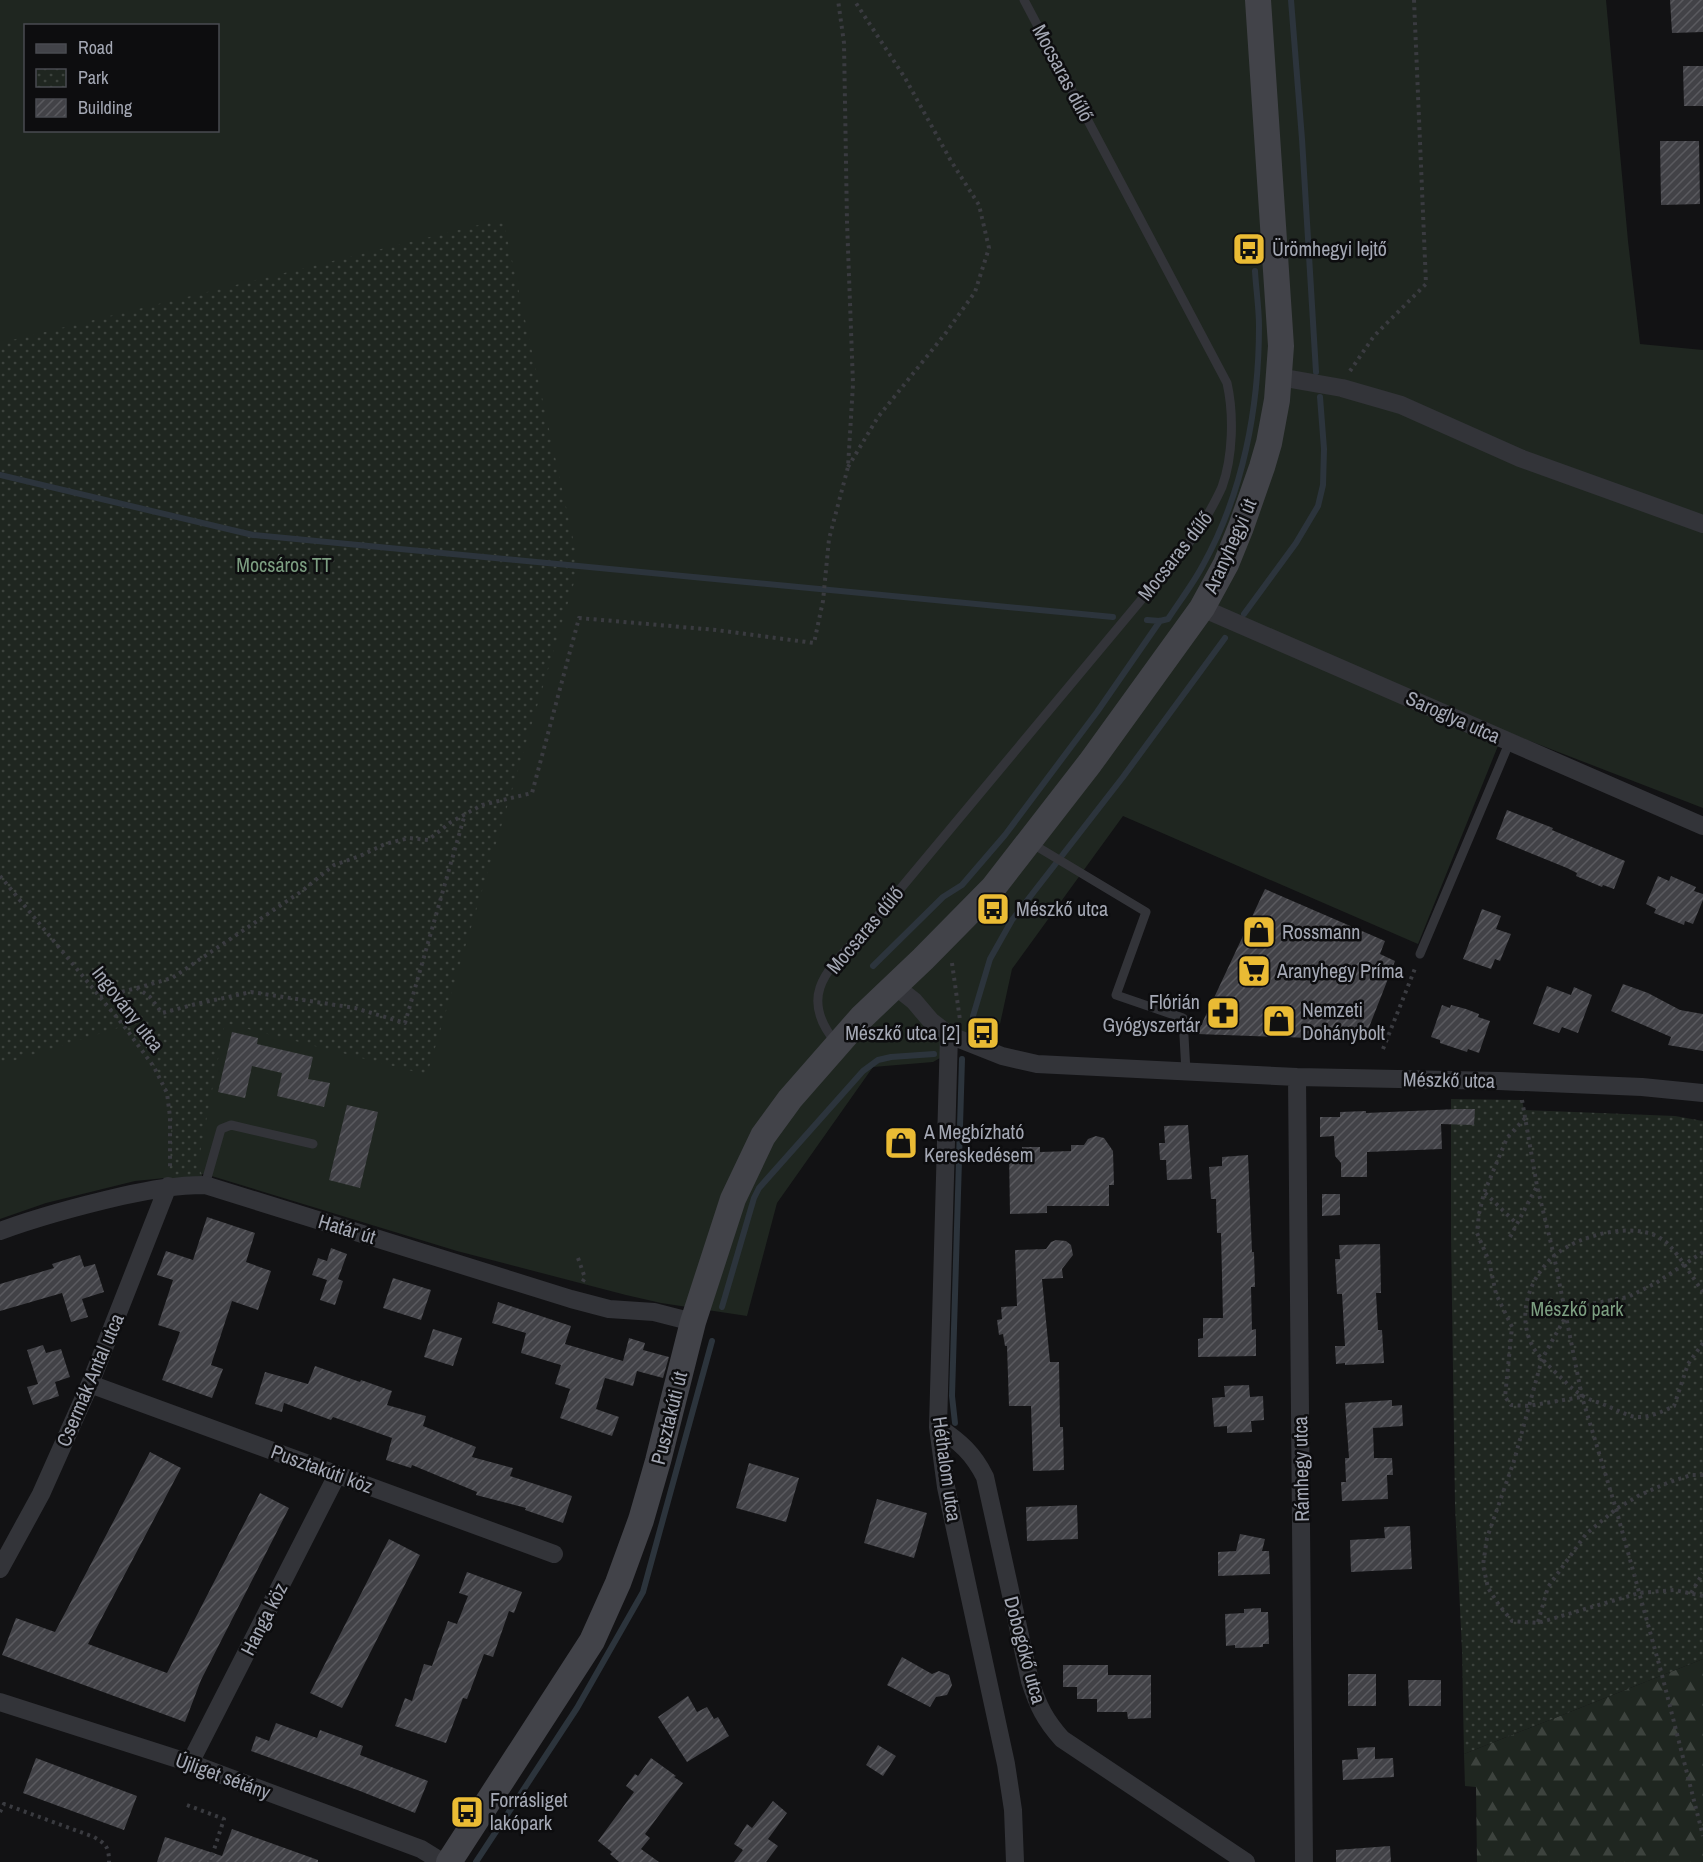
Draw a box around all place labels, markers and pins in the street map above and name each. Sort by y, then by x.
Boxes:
bus stop icon: Ürömhegyi lejtő [1231,231,1267,267]
place label: Ürömhegyi lejtő [1272,235,1387,262]
bus stop icon: Mészkő utca [975,891,1011,927]
place label: Mészkő utca [1016,895,1108,922]
shop icon: Rossmann [1241,914,1277,950]
place label: Rossmann [1282,918,1360,945]
supermarket icon: Aranyhegy Príma [1236,953,1272,989]
place label: Aranyhegy Príma [1276,957,1404,984]
place label: Flórián Gyógyszertár [1102,988,1201,1038]
pharmacy icon: Flórián Gyógyszertár [1205,995,1241,1031]
place label: Nemzeti Dohánybolt [1302,996,1385,1046]
shop icon: Nemzeti Dohánybolt [1261,1003,1297,1039]
bus stop icon: Mészkő utca [2] [965,1015,1001,1051]
place label: Mészkő utca [2] [845,1019,960,1046]
place label: A Megbízható Kereskedésem [923,1118,1033,1168]
shop icon: A Megbízható Kereskedésem [883,1125,919,1161]
place label: Forrásliget lakópark [490,1786,568,1836]
bus stop icon: Forrásliget lakópark [449,1794,485,1830]

